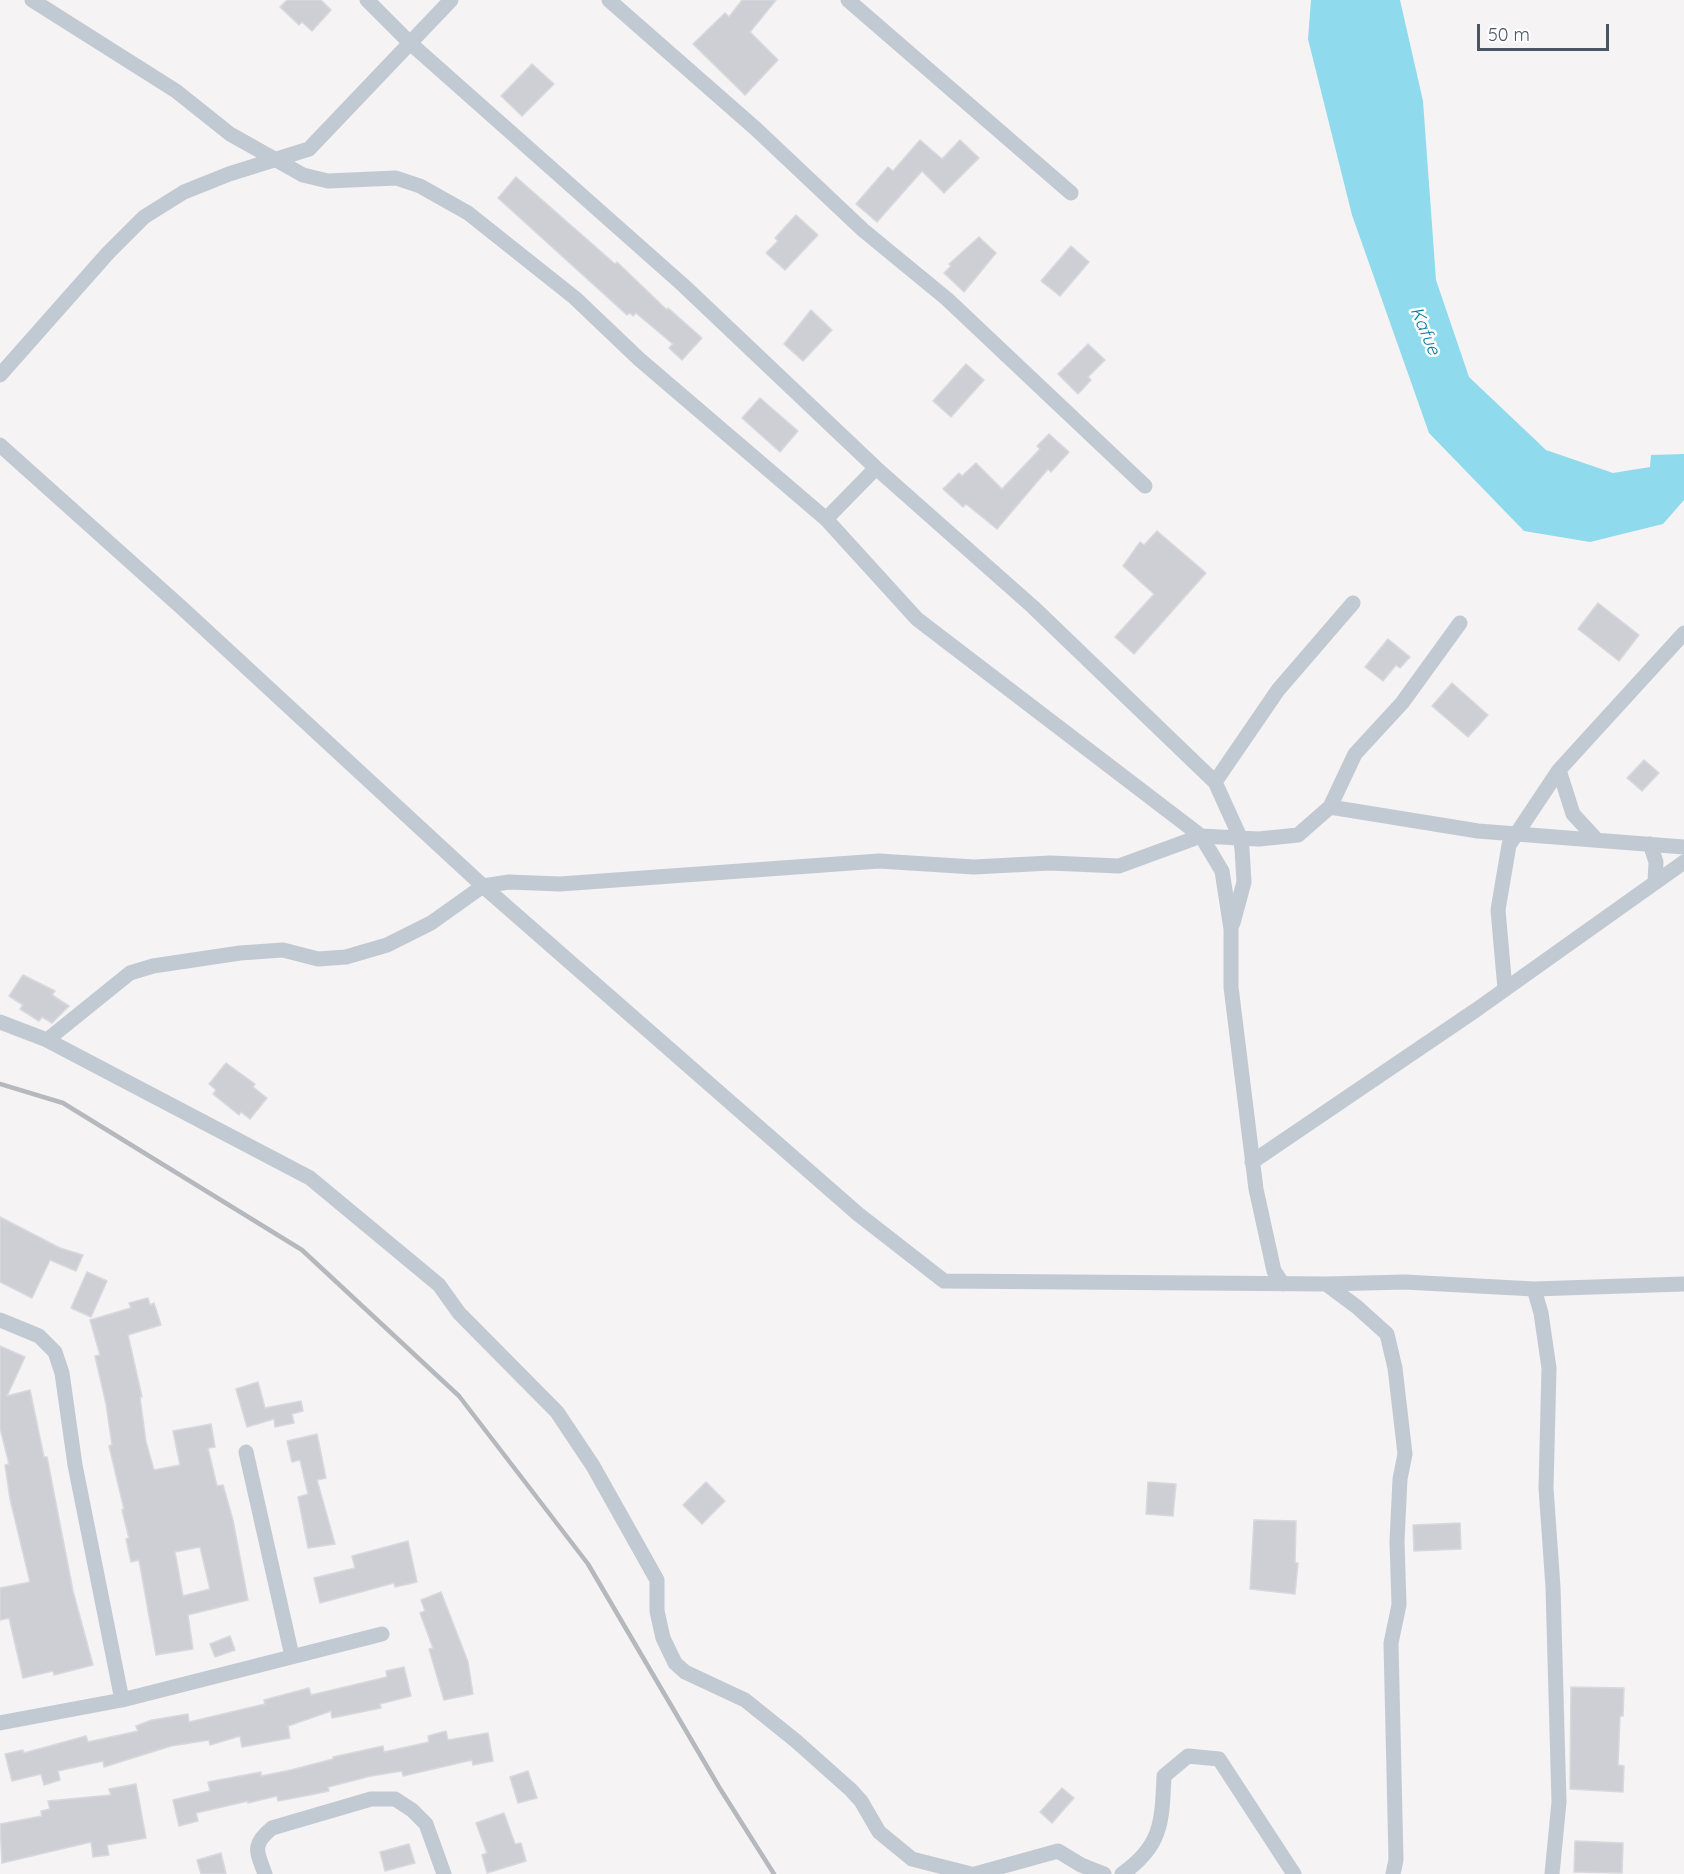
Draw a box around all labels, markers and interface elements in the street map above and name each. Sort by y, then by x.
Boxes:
scale bar [1480,12,1612,50]
text: 50 m [1488,23,1530,46]
water label: Kafue [1405,304,1445,358]

